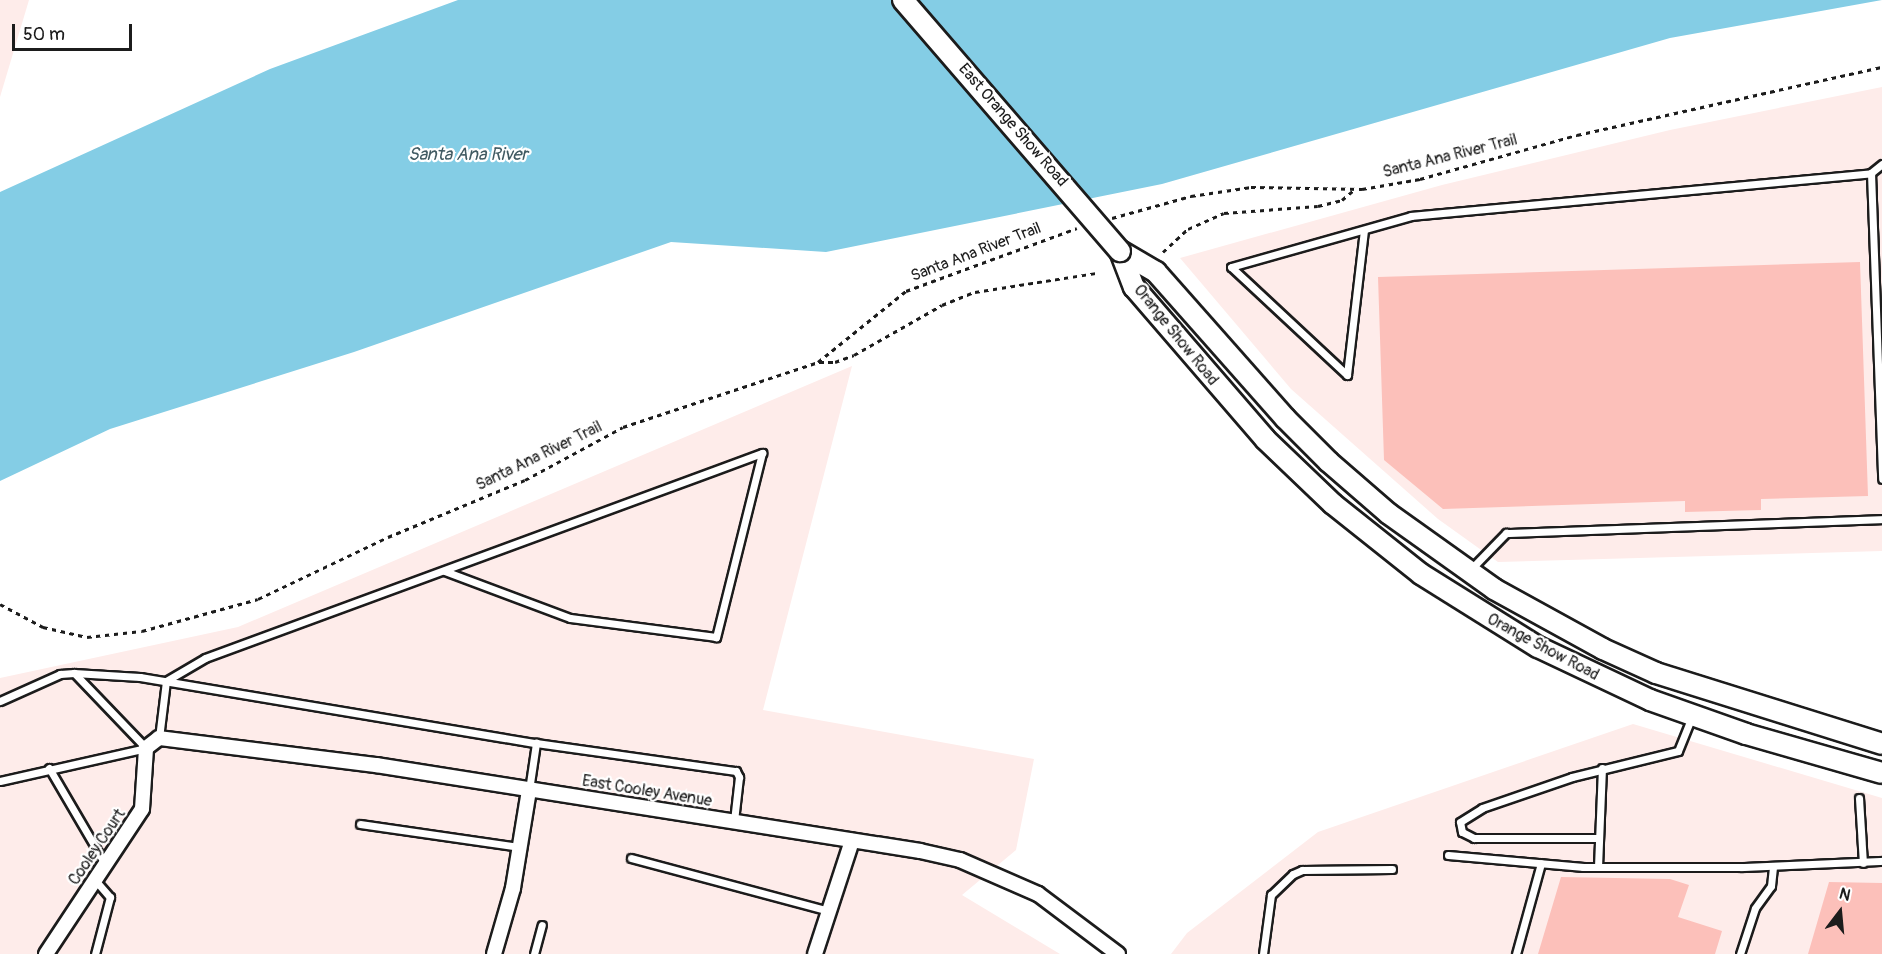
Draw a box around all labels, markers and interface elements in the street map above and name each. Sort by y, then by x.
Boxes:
scale bar [15,12,135,50]
text: 50 m [23,23,65,46]
street label: East Orange Show Road [954,60,1072,190]
street label: Santa Ana River Trail [1381,130,1519,182]
water label: Santa Ana River [408,144,528,166]
street label: Santa Ana River Trail [908,218,1044,286]
street label: Orange Show Road [1130,281,1222,389]
street label: Santa Ana River Trail [473,417,605,495]
street label: Orange Show Road [1484,609,1602,685]
street label: East Cooley Avenue [581,771,713,811]
street label: Cooley Court [65,805,129,889]
north arrow [1810,882,1870,942]
text: N [1837,884,1853,906]

